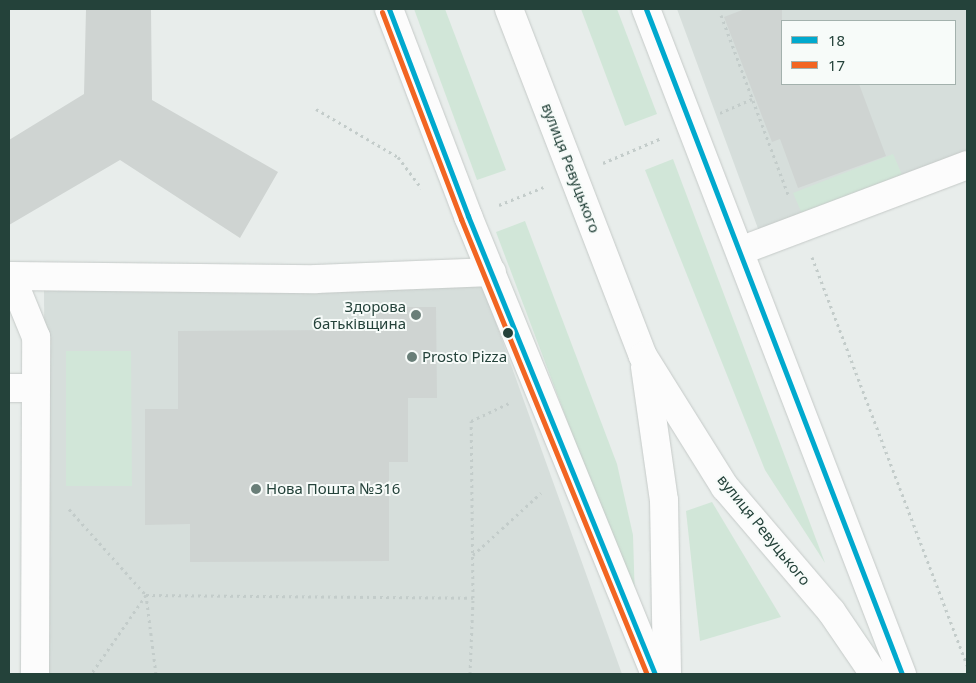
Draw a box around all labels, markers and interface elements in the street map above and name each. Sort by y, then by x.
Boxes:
legend [781,20,956,85]
text: 18 [828,30,845,50]
text: 17 [828,55,845,75]
street label: вулиця Ревуцького [538,101,604,235]
place label: Здорова батьківщина [313,297,406,332]
marker: Здорова батьківщина [410,309,422,321]
unlabelled marker [503,328,513,338]
place label: Prosto Pizza [422,348,507,366]
marker: Prosto Pizza [406,351,418,363]
street label: вулиця Ревуцького [714,471,814,589]
place label: Нова Пошта №316 [266,480,400,498]
marker: Нова Пошта №316 [250,483,262,495]

